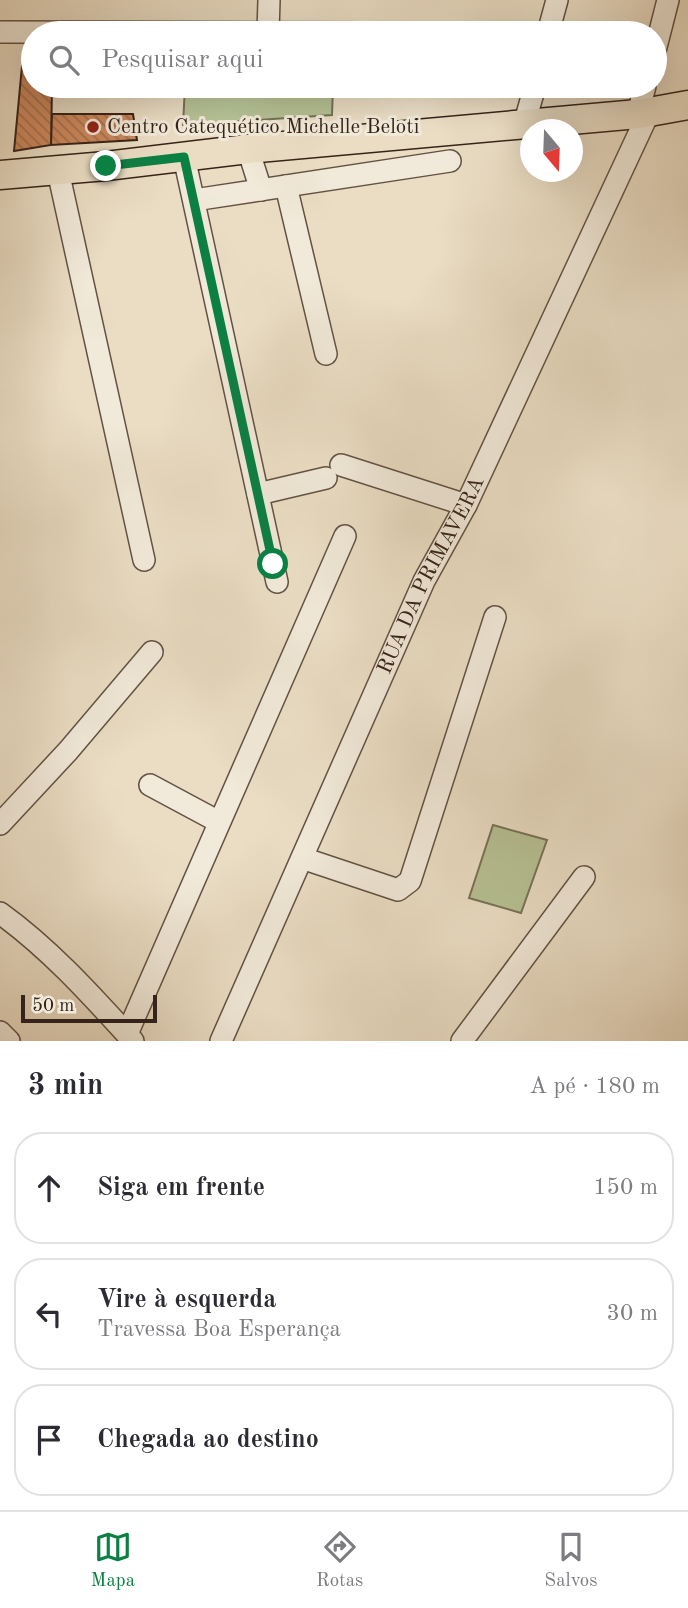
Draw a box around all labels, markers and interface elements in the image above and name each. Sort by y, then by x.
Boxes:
search box [21,21,667,98]
icon: search [45,41,83,79]
text: Pesquisar aqui [101,47,263,73]
place label: Centro Catequético Michelle Beloti [107,117,419,138]
marker: Centro Catequético Michelle Beloti [85,119,101,135]
north arrow [520,119,583,182]
route end [90,150,121,181]
street label: RUA DA PRIMAVERA [374,473,488,677]
route start [257,548,288,579]
scale bar [21,992,158,1024]
text: 50 m [32,997,74,1016]
text: 3 min [28,1071,103,1101]
text: A pé · 180 m [529,1075,660,1098]
icon: ahead [30,1169,68,1207]
text: Siga em frente [97,1175,265,1201]
text: 150 m [593,1176,658,1199]
text: Vire à esquerda [97,1287,277,1313]
icon: left [30,1295,68,1333]
text: 30 m [607,1302,658,1325]
text: Travessa Boa Esperança [97,1318,341,1341]
icon: arrive [30,1421,68,1459]
text: Chegada ao destino [97,1427,319,1453]
tab: Mapa [91,1528,135,1593]
tab: Rotas [316,1528,363,1593]
tab: Salvos [544,1528,597,1593]

